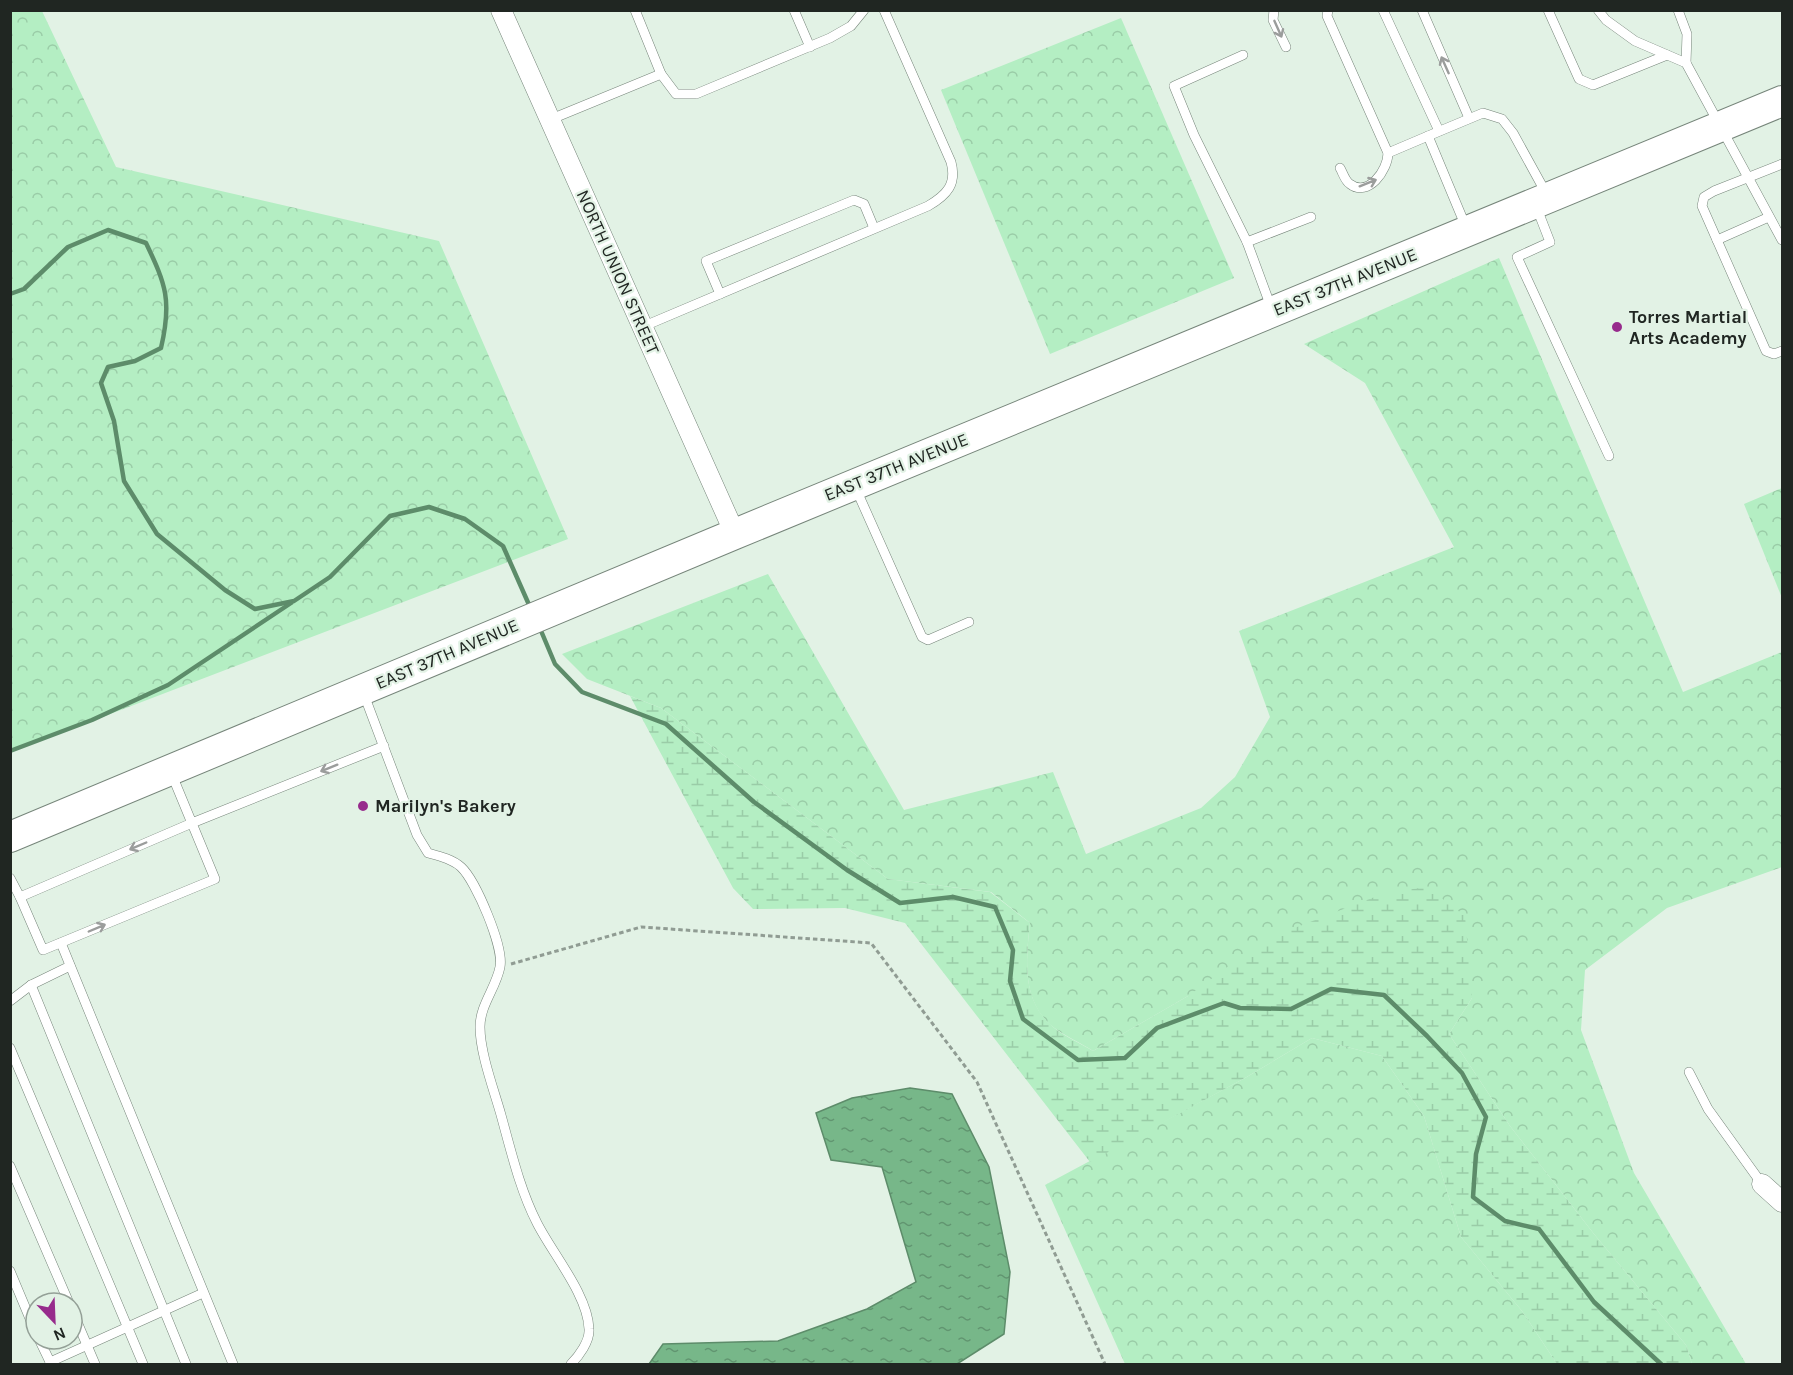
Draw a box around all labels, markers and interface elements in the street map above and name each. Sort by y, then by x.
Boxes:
one-way arrow [1272,20,1284,38]
one-way arrow [1439,56,1450,74]
one-way arrow [1359,176,1377,187]
street label: NORTH UNION STREET [572,186,664,358]
street label: EAST 37TH AVENUE [1270,243,1420,321]
place label: Torres Martial Arts Academy [1629,306,1747,349]
marker: Torres Martial Arts Academy [1610,320,1624,334]
street label: EAST 37TH AVENUE [821,428,971,506]
street label: EAST 37TH AVENUE [372,614,522,694]
one-way arrow [320,763,339,774]
place label: Marilyn's Bakery [375,795,516,817]
marker: Marilyn's Bakery [356,799,370,813]
one-way arrow [129,841,147,852]
one-way arrow [87,922,105,933]
north arrow [24,1291,84,1351]
text: N [51,1323,69,1345]

